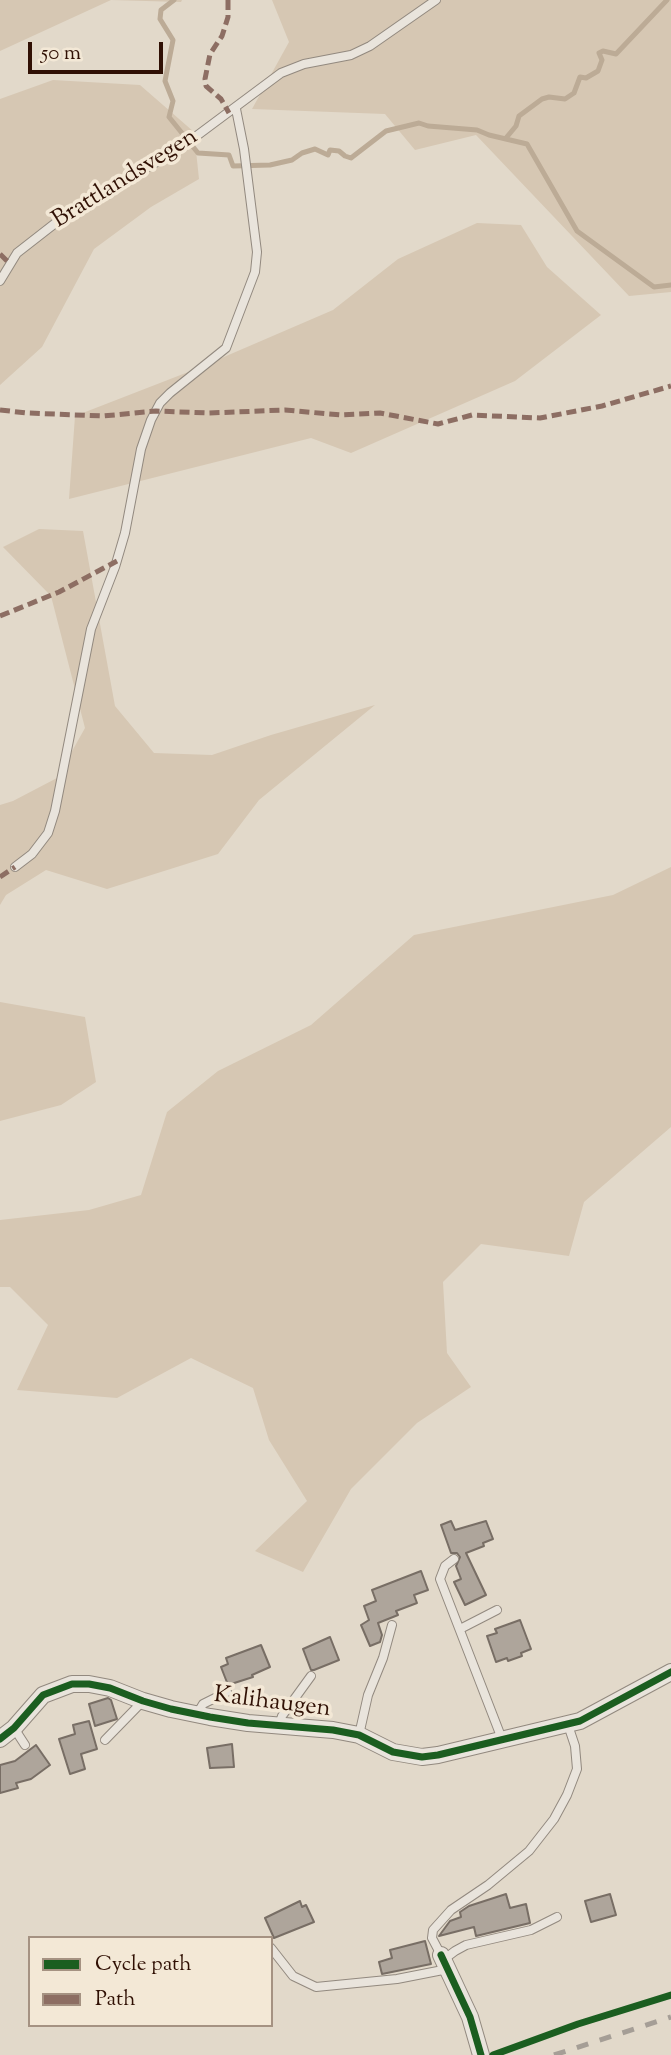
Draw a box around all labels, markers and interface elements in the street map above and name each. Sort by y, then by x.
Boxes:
scale bar [32,28,166,72]
text: 50 m [41,39,81,69]
street label: Brattlandsvegen [48,124,204,236]
street label: Kalihaugen [212,1683,332,1725]
legend [28,1936,273,2027]
text: Cycle path [95,1950,192,1980]
text: Path [95,1985,136,2015]

